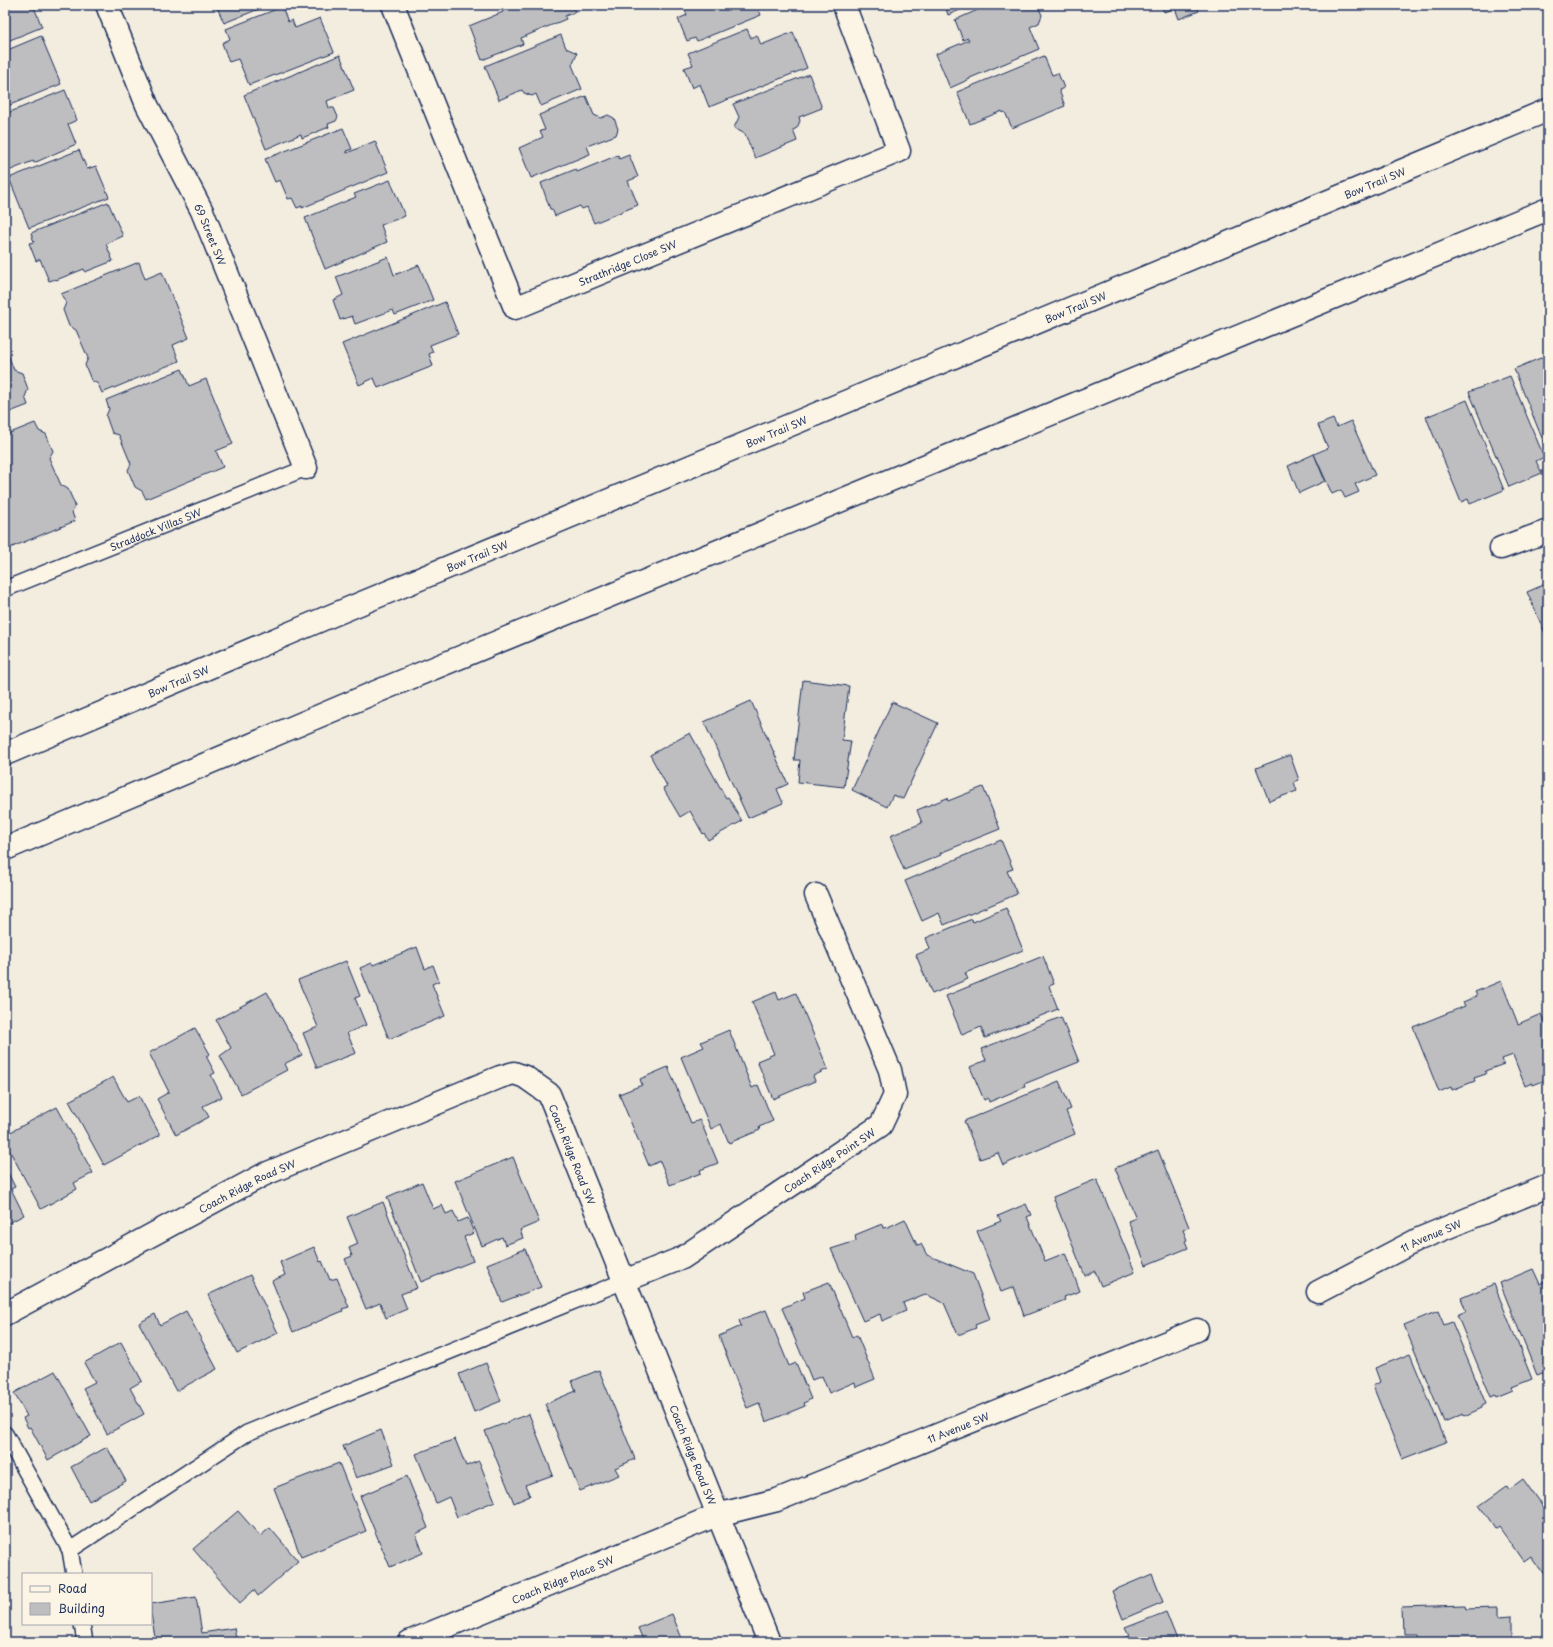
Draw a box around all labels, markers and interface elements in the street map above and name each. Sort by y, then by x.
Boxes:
street label: Bow Trail SW [1341,162,1408,202]
street label: 69 Street SW [192,200,231,268]
street label: Strathridge Close SW [576,235,679,289]
street label: Bow Trail SW [1042,287,1109,326]
street label: Bow Trail SW [743,411,810,450]
street label: Straddock Villas SW [107,503,204,554]
street label: Bow Trail SW [444,535,511,575]
street label: Bow Trail SW [145,661,212,700]
street label: Coach Ridge Road SW [546,1102,600,1207]
street label: Coach Ridge Point SW [780,1123,878,1196]
street label: Coach Ridge Road SW [196,1155,298,1216]
street label: 11 Avenue SW [1397,1215,1464,1255]
street label: Coach Ridge Road SW [667,1402,721,1507]
street label: 11 Avenue SW [925,1407,992,1446]
street label: Coach Ridge Place SW [509,1551,616,1606]
legend [22,1573,152,1625]
text: Road [58,1579,87,1597]
text: Building [58,1599,105,1617]

